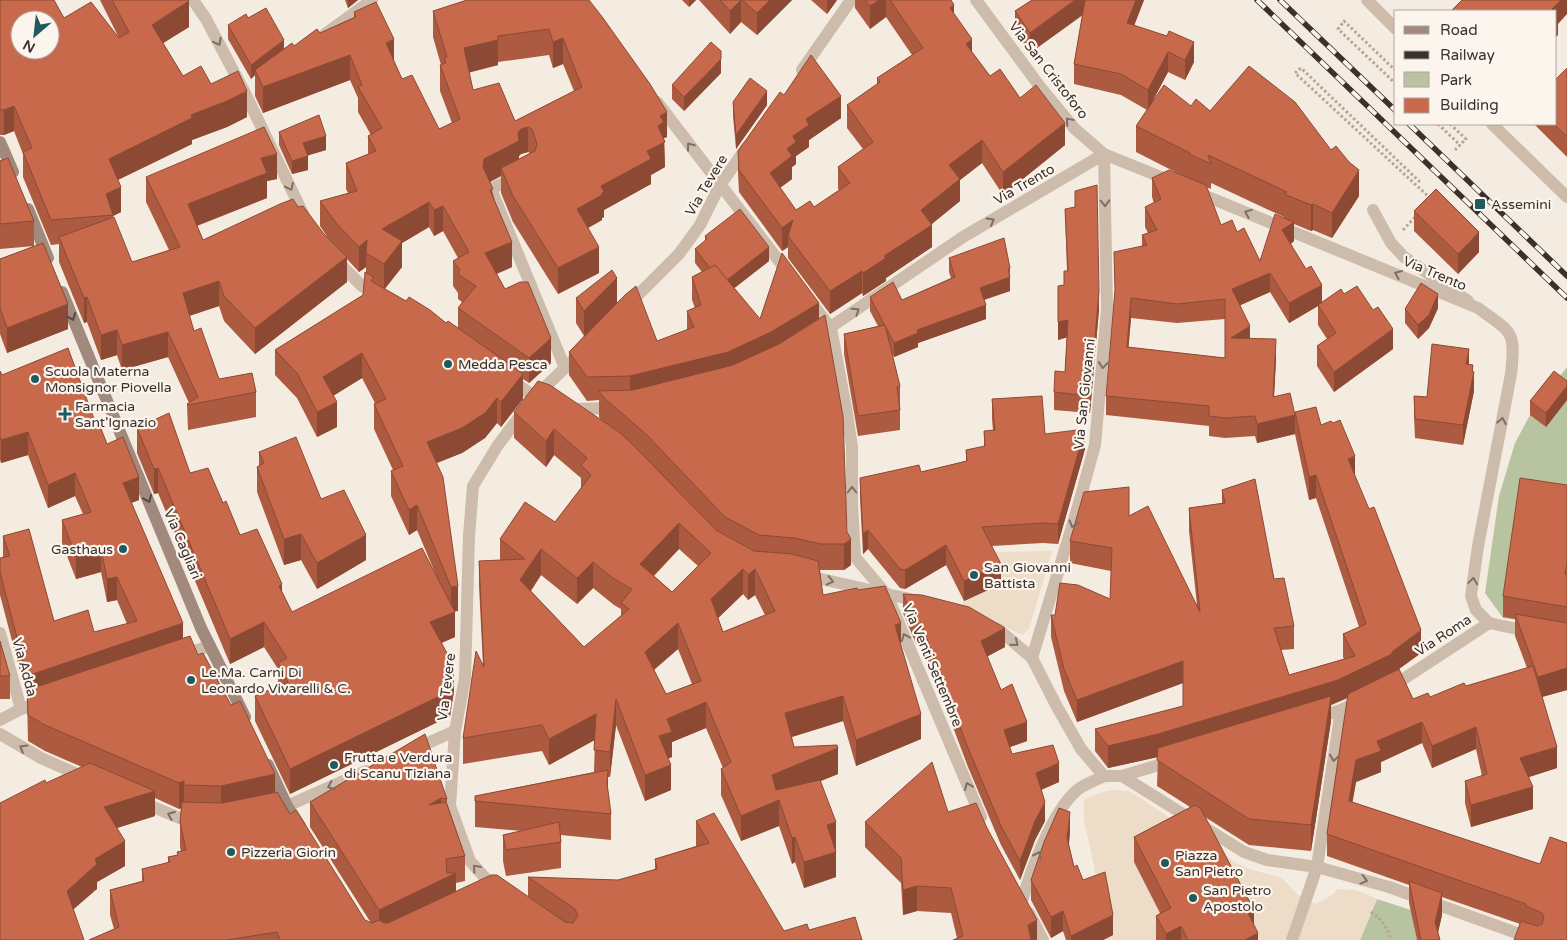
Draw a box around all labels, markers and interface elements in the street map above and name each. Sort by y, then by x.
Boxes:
north arrow [10,10,60,60]
legend [1394,10,1557,125]
street label: Via San Cristoforo [1005,18,1092,123]
text: Road [1440,21,1478,39]
text: N [20,36,38,56]
one-way arrow [212,36,222,45]
text: Railway [1440,46,1495,64]
text: Park [1440,71,1472,89]
text: Building [1440,96,1499,114]
one-way arrow [1065,117,1074,126]
one-way arrow [688,143,696,152]
street label: Via Tevere [682,152,731,219]
street label: Via Trento [991,160,1058,209]
one-way arrow [283,182,293,191]
place label: Assemini [1491,196,1551,213]
marker: Assemini [1473,197,1487,211]
one-way arrow [1100,200,1110,207]
one-way arrow [1244,208,1252,218]
one-way arrow [986,217,995,227]
street label: Via Trento [1400,252,1469,294]
one-way arrow [1394,269,1403,280]
one-way arrow [850,308,860,317]
one-way arrow [66,312,77,321]
street label: Via San Giovanni [1070,338,1099,450]
place label: Medda Pesca [458,356,548,373]
marker: Medda Pesca [442,358,454,370]
one-way arrow [1098,362,1109,370]
place label: Scuola Materna Monsignor Piovella [45,363,172,396]
marker: Scuola Materna Monsignor Piovella [29,373,41,385]
place label: Farmacia Sant'Ignazio [75,398,156,431]
marker: Farmacia Sant'Ignazio [59,408,71,420]
one-way arrow [1496,417,1506,426]
one-way arrow [847,485,857,493]
one-way arrow [142,494,152,503]
street label: Via Cagliari [160,506,205,582]
one-way arrow [1069,520,1079,528]
place label: Gasthaus [51,541,113,558]
marker: Gasthaus [117,543,129,555]
place label: San Giovanni Battista [984,559,1071,592]
marker: San Giovanni Battista [968,569,980,581]
one-way arrow [825,575,834,586]
one-way arrow [1468,577,1478,585]
street label: Via Venti Settembre [899,601,966,729]
street label: Via Roma [1412,611,1475,660]
one-way arrow [901,633,911,642]
street label: Via Adda [8,636,41,698]
one-way arrow [1009,638,1018,647]
street label: Via Tevere [434,652,459,722]
place label: Le.Ma. Carni Di Leonardo Vivarelli & C. [201,664,351,697]
marker: Le.Ma. Carni Di Leonardo Vivarelli & C. [185,674,197,686]
one-way arrow [20,744,29,754]
place label: Frutta e Verdura di Scanu Tiziana [344,749,452,782]
one-way arrow [1329,754,1339,762]
marker: Frutta e Verdura di Scanu Tiziana [328,759,340,771]
one-way arrow [327,780,336,791]
one-way arrow [964,783,974,791]
one-way arrow [167,810,176,821]
place label: Pizzeria Giorin [241,844,336,861]
marker: Pizzeria Giorin [225,846,237,858]
place label: Piazza San Pietro [1175,847,1243,880]
one-way arrow [1032,851,1043,860]
marker: Piazza San Pietro [1159,857,1171,869]
one-way arrow [473,864,482,873]
one-way arrow [1360,874,1368,885]
place label: San Pietro Apostolo [1203,882,1271,915]
marker: San Pietro Apostolo [1187,892,1199,904]

